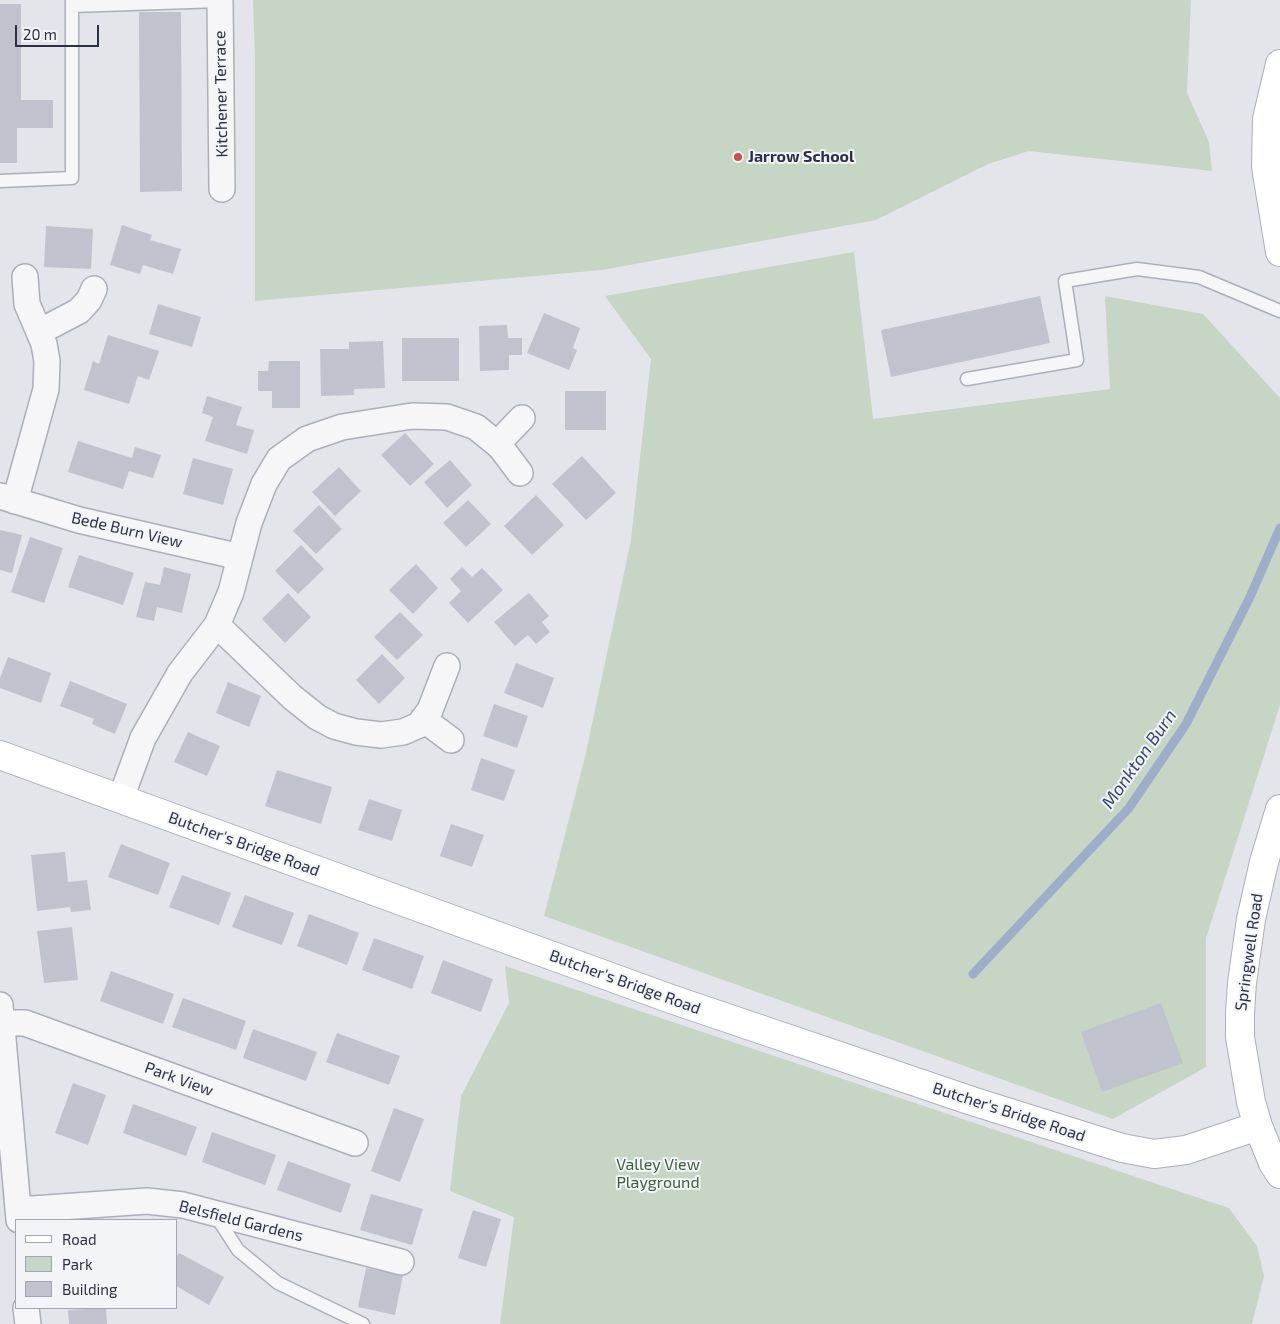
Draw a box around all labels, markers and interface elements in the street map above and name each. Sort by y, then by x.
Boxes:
scale bar [18,15,101,47]
text: 20 m [23,25,57,43]
street label: Kitchener Terrace [210,30,232,158]
place label: Jarrow School [748,147,854,167]
marker: Jarrow School [732,151,744,163]
street label: Bede Burn View [69,508,185,552]
water label: Monkton Burn [1097,705,1181,813]
street label: Butcher's Bridge Road [166,808,322,880]
street label: Springwell Road [1231,892,1267,1012]
street label: Butcher's Bridge Road [547,946,703,1018]
street label: Park View [142,1058,216,1100]
street label: Butcher's Bridge Road [930,1078,1088,1146]
park label: Valley View Playground [616,1155,700,1193]
street label: Belsfield Gardens [177,1196,305,1246]
legend [15,1219,178,1309]
text: Road [62,1230,97,1248]
text: Park [62,1255,93,1273]
text: Building [62,1280,117,1298]

